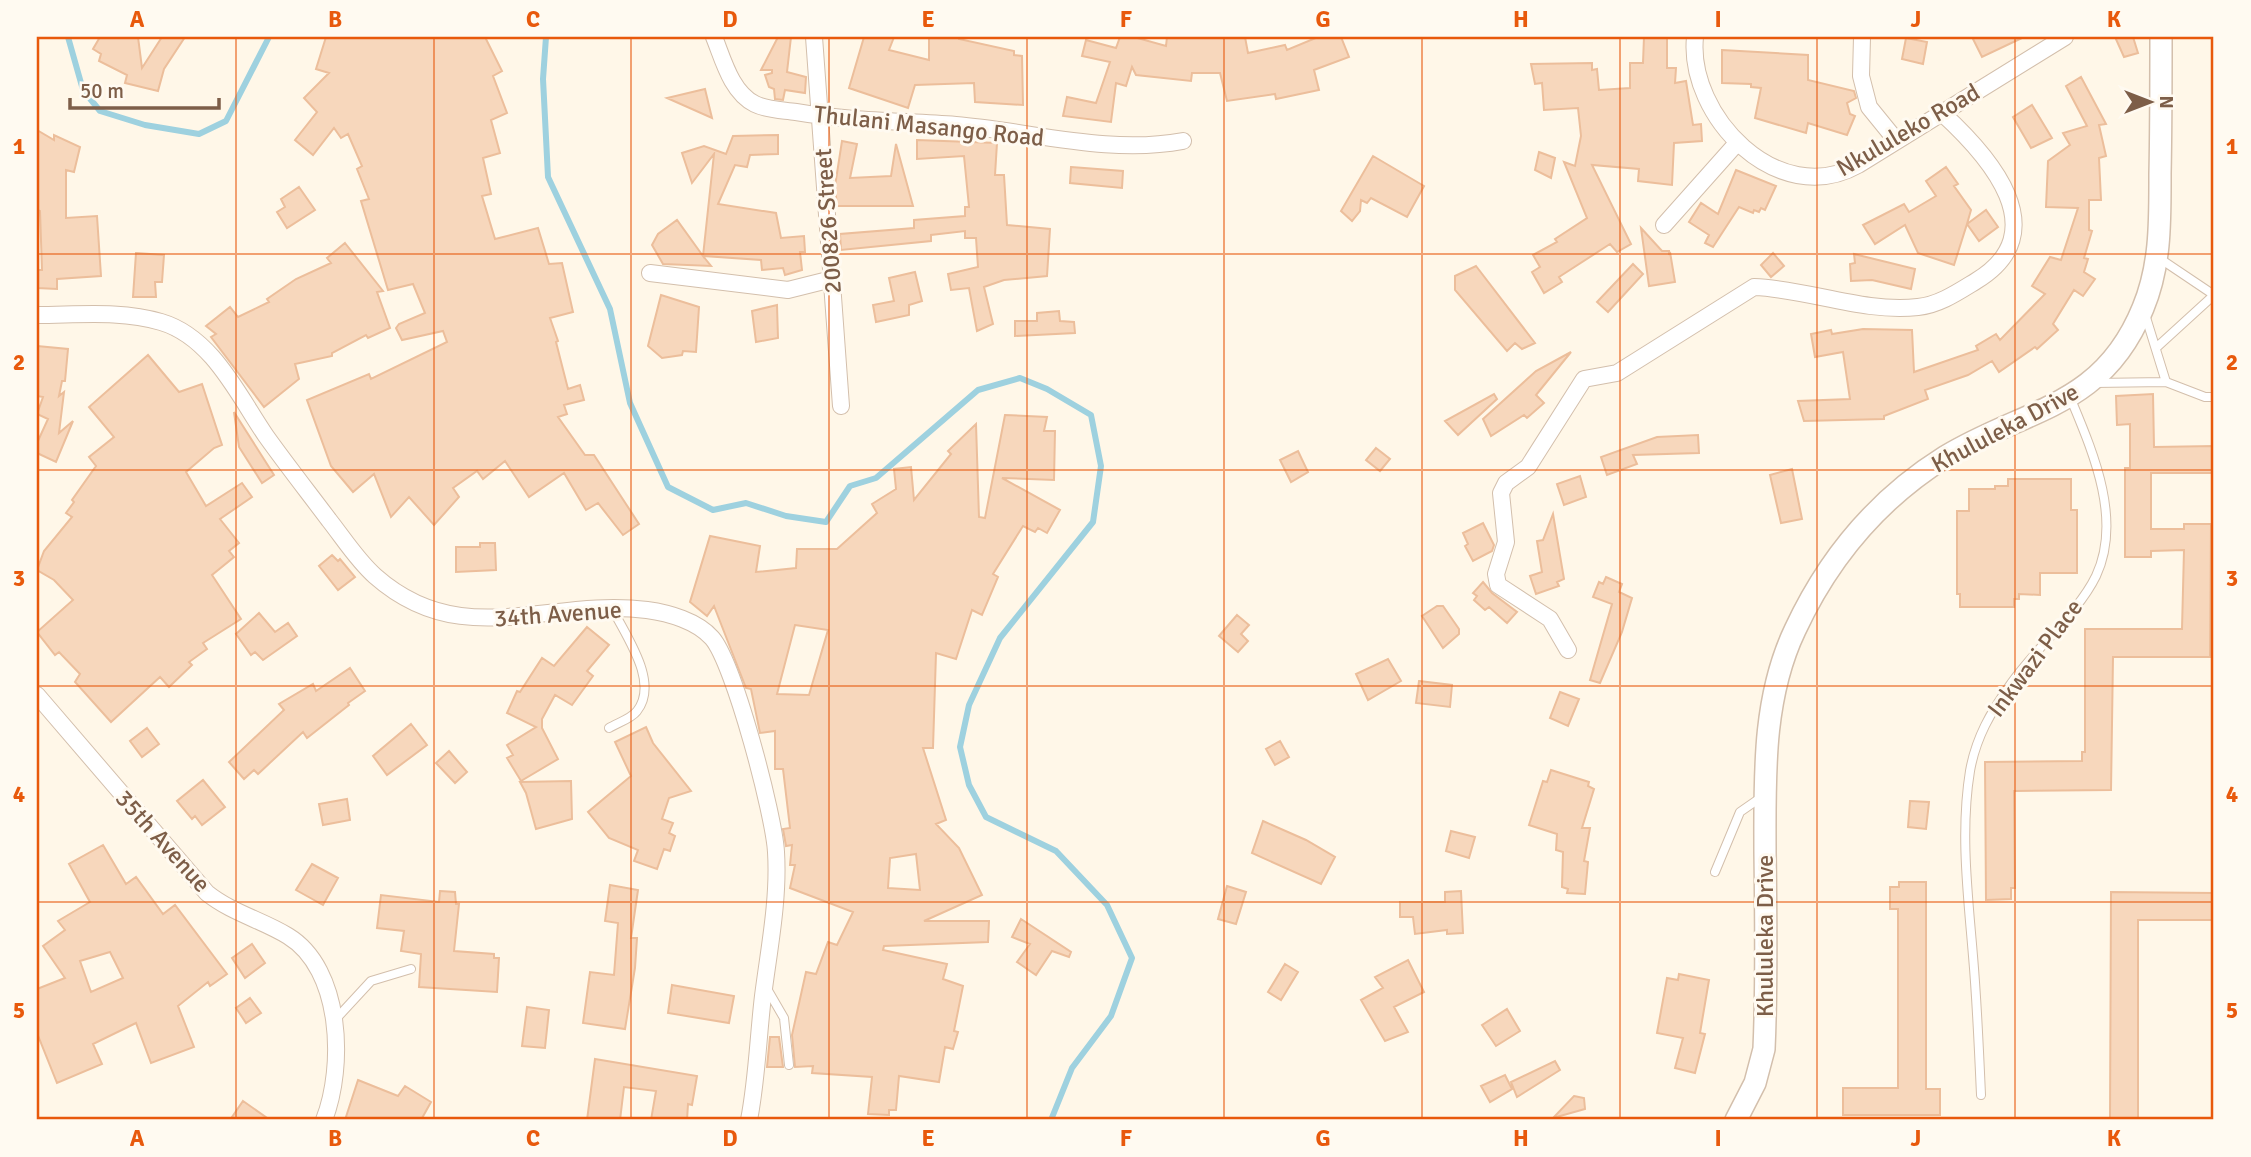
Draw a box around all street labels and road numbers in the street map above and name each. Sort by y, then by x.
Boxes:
street label: Nkululeko Road [1831,77,1985,183]
street label: Thulani Masango Road [812,99,1046,153]
street label: 200826 Street [808,147,848,295]
street label: Khululeka Drive [1926,377,2084,479]
street label: Inkwazi Place [1981,593,2089,723]
street label: 34th Avenue [493,595,623,633]
street label: 35th Avenue [109,783,217,899]
street label: Khululeka Drive [1750,855,1780,1017]

